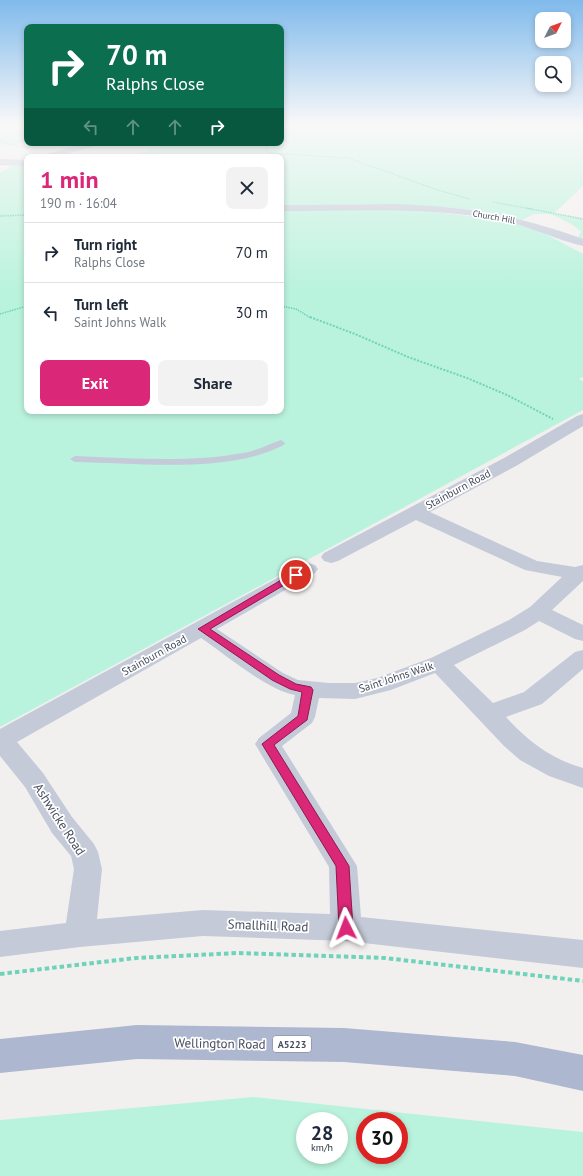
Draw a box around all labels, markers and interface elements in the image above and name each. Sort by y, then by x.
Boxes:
north arrow [535,12,571,48]
map controls [535,12,571,92]
text: 70 m [106,36,167,73]
icon: right [40,40,92,92]
button: search [535,56,571,92]
text: Ralphs Close [106,72,205,95]
icon: left [80,116,102,138]
icon: ahead [122,116,144,138]
icon: ahead [164,116,186,138]
icon: right [206,116,228,138]
text: 1 min [40,164,99,195]
button: close [226,167,268,209]
text: 190 m · 16:04 [40,195,117,212]
street label: Church Hill [472,207,517,226]
text: Turn right [74,235,137,254]
icon: right [40,242,62,264]
text: 70 m [235,243,268,262]
text: Ralphs Close [74,254,145,271]
text: Turn left [74,295,128,314]
icon: left [40,302,62,324]
text: 30 m [235,303,268,322]
text: Saint Johns Walk [74,314,166,331]
button: Exit [40,360,150,406]
button: Share [158,360,268,406]
street label: Stainburn Road [423,466,493,512]
pin [279,558,313,592]
icon: arrive [285,564,307,586]
street label: Stainburn Road [119,631,189,679]
street label: Saint Johns Walk [357,658,436,696]
street label: Ashwicke Road [30,780,89,859]
position arrow [325,907,367,949]
street label: Smallhill Road [227,916,309,935]
street label: Wellington Road [174,1034,266,1053]
road number: A5223 [273,1036,311,1052]
speed limit sign: 30 [356,1112,408,1164]
text: 28 [311,1120,333,1146]
text: km/h [311,1141,333,1154]

